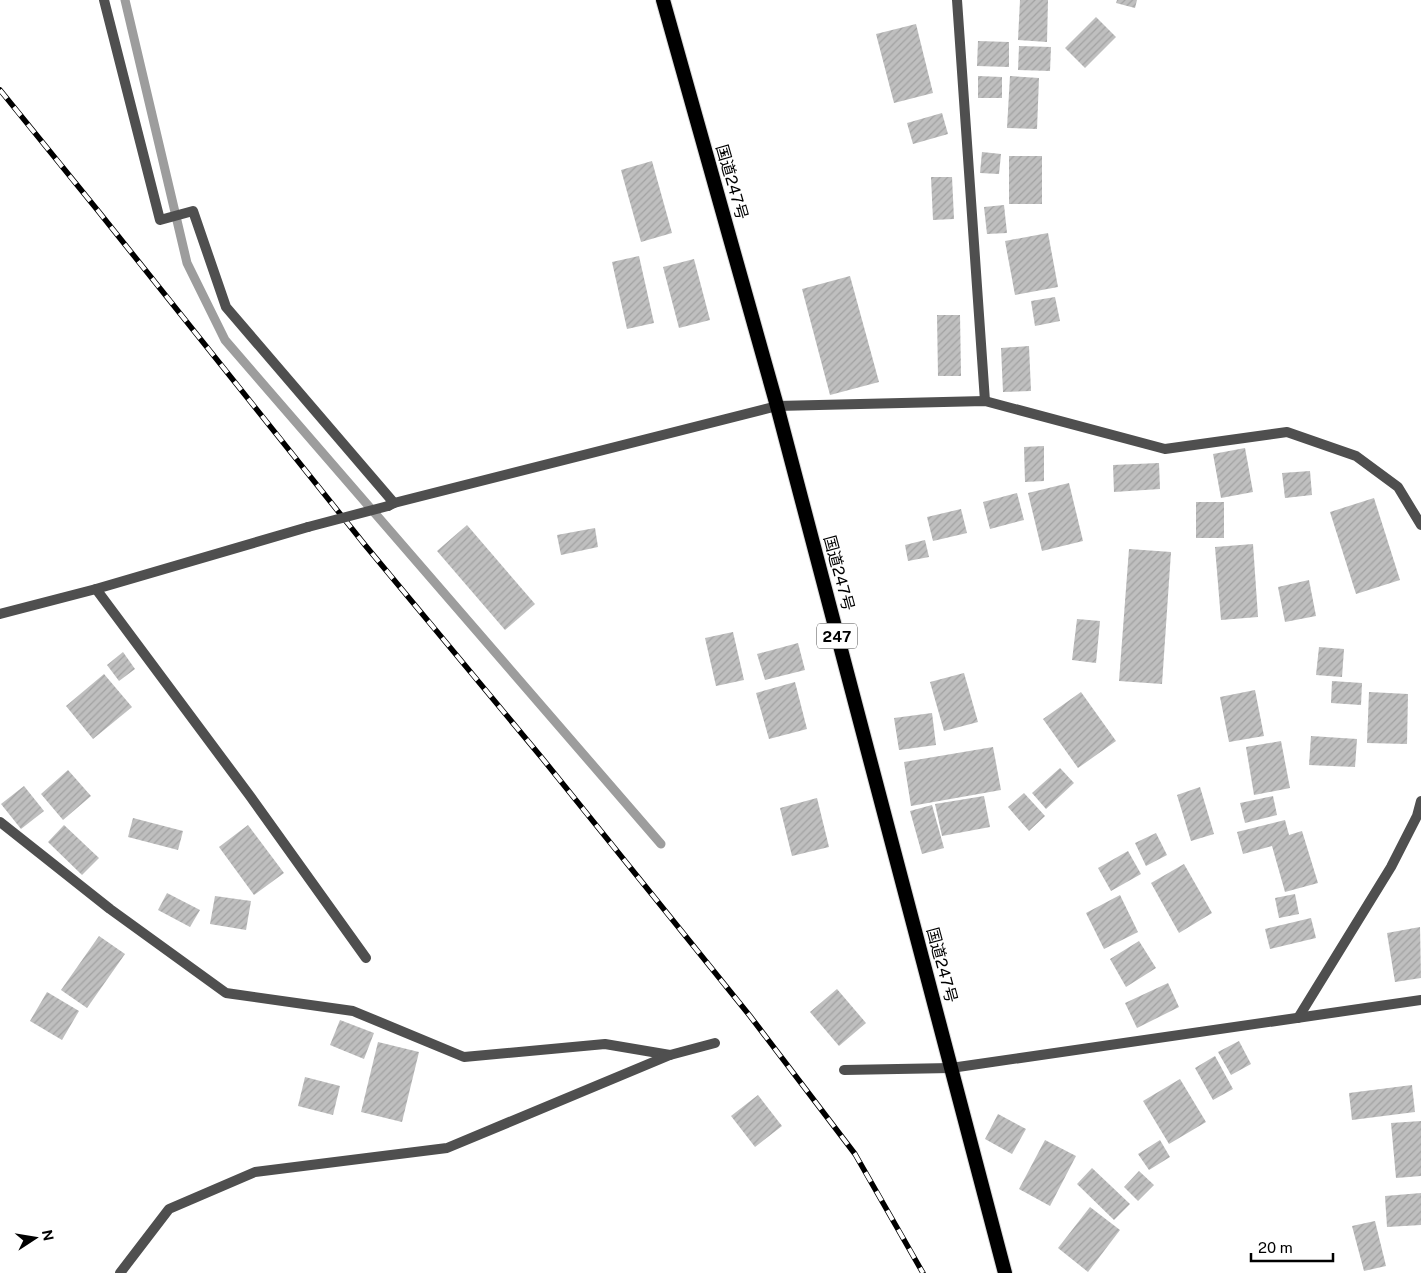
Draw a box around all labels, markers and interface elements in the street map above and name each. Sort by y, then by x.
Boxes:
street label: 国道247号 [712,142,752,222]
street label: 国道247号 [820,533,858,613]
road number: 247 [817,624,857,648]
street label: 国道247号 [923,925,961,1005]
north arrow [10,1213,60,1263]
text: N [39,1228,57,1242]
scale bar [1251,1230,1334,1262]
text: 20 m [1258,1239,1293,1256]

